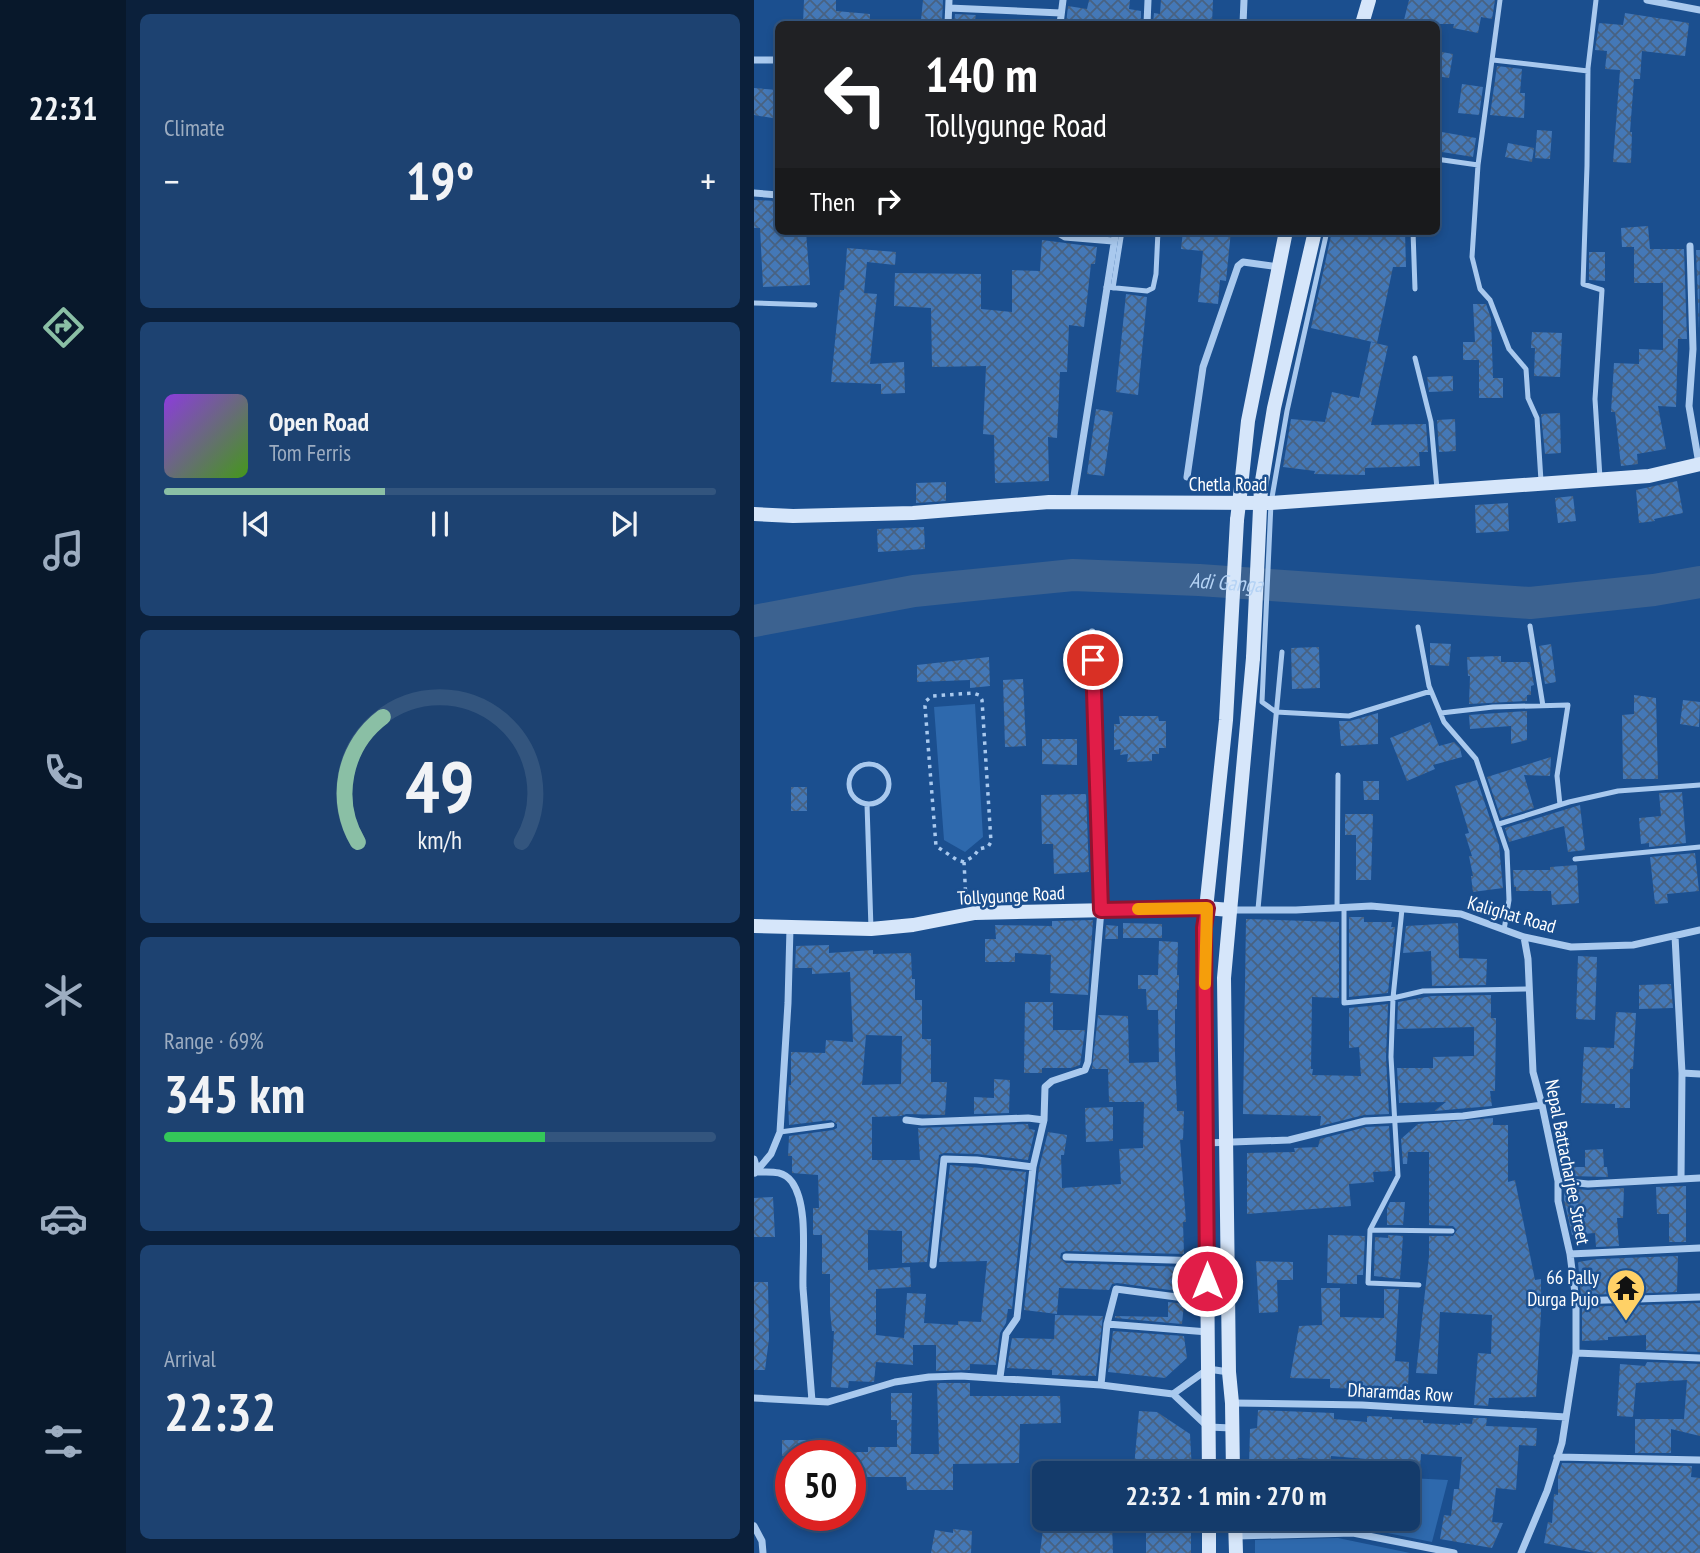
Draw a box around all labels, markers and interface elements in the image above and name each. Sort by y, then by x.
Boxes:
text: 140 m [925,42,1038,106]
icon: left [810,49,901,140]
text: 22:31 [28,87,98,129]
text: Tollygunge Road [925,104,1107,146]
text: Climate [164,113,225,142]
text: 19° [406,147,474,214]
text: − [164,156,180,205]
text: + [700,156,716,205]
icon: right [869,182,907,220]
text: Then [810,185,855,218]
icon: directions [39,303,88,352]
text: Open Road [269,405,369,438]
text: Tom Ferris [269,438,351,467]
street label: Chetla Road [1189,472,1267,496]
icon: previous [237,505,275,543]
icon: pause [421,505,459,543]
icon: next [605,505,643,543]
icon: music [39,526,88,575]
water label: Adi Ganga [1189,566,1265,598]
pin [1063,630,1123,690]
icon: arrive [1074,641,1112,679]
text: 49 [405,739,475,833]
icon: phone [39,748,88,797]
text: km/h [418,824,462,856]
street label: Tollygunge Road [956,880,1066,910]
street label: Kalighat Road [1465,890,1559,938]
icon: climate [39,971,88,1020]
text: Range · 69% [164,1026,264,1055]
text: 345 km [164,1060,305,1127]
street label: Nepal Battacharjee Street [1540,1077,1596,1247]
icon: car [39,1194,88,1243]
position arrow [1170,1244,1244,1318]
place label: 66 Pally Durga Pujo [1527,1265,1600,1311]
temple icon: 66 Pally Durga Pujo [1605,1267,1647,1322]
text: Arrival [164,1344,216,1373]
street label: Dharamdas Row [1347,1377,1454,1407]
text: 22:32 [164,1378,276,1445]
icon: filters [39,1417,88,1466]
speed limit sign: 50 [775,1440,866,1531]
text: 22:32 · 1 min · 270 m [1126,1479,1326,1512]

